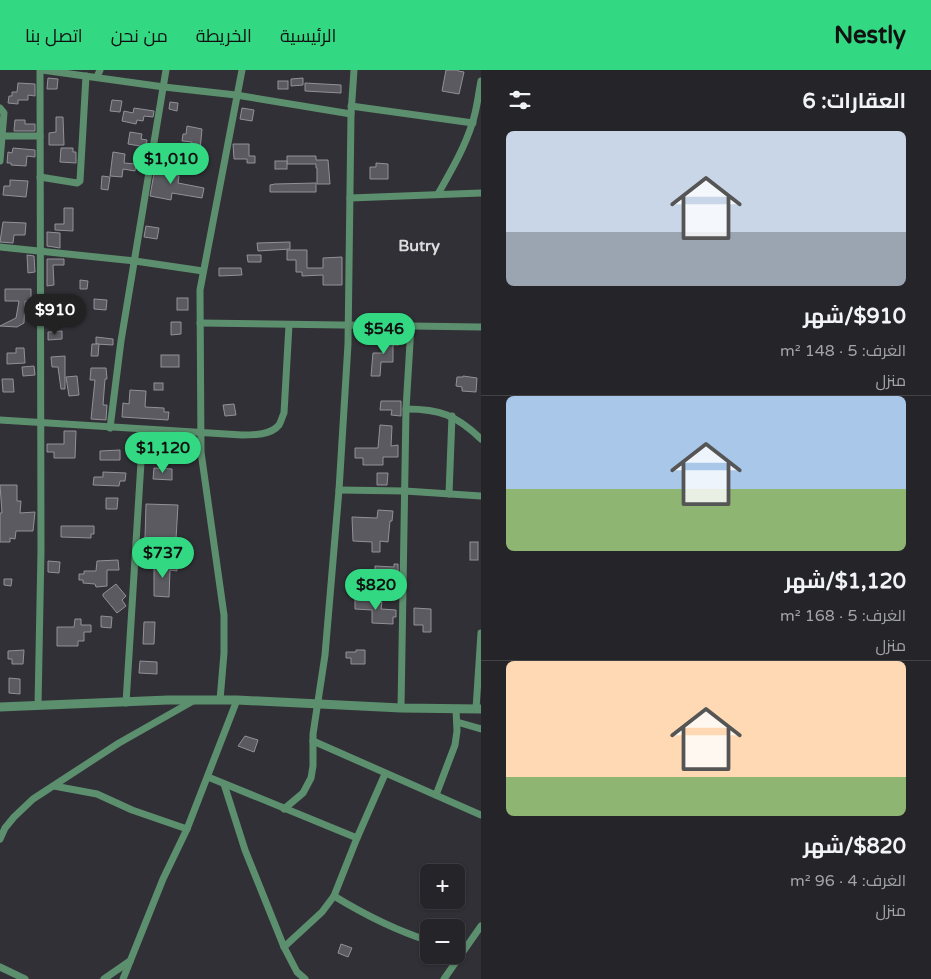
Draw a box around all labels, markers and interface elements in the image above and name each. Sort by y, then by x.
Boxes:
text: Nestly [834,21,906,50]
text: اتصل بنا [25,25,83,47]
text: من نحن [111,25,168,47]
text: الخريطة [196,25,252,47]
text: الرئيسية [280,25,336,47]
icon: filters [506,86,534,114]
text: العقارات: 6 [803,89,906,114]
pin: $1,010 [130,142,212,185]
text: $1,010 [144,149,198,169]
icon: home [661,163,751,253]
district label: Butry [398,236,440,256]
pin: $910 [25,294,85,336]
text: $910 [35,300,75,320]
text: $910/شهر [803,304,906,329]
pin: $546 [354,312,414,355]
text: $546 [364,319,404,339]
text: الغرف: 5 · 148 m² [780,341,906,361]
text: منزل [876,371,906,391]
icon: home [661,429,751,519]
pin: $1,120 [122,432,204,474]
text: $1,120 [136,438,190,458]
pin: $737 [133,536,193,579]
text: $737 [143,543,183,563]
pin: $820 [346,568,406,611]
text: $1,120/شهر [784,569,906,594]
text: $820 [356,575,396,595]
text: الغرف: 5 · 168 m² [780,606,906,626]
text: منزل [876,636,906,656]
icon: home [661,694,751,784]
text: $820/شهر [803,834,906,859]
map controls [420,864,465,964]
button: + [420,864,465,909]
text: الغرف: 4 · 96 m² [790,871,906,891]
text: منزل [876,901,906,921]
button: − [420,919,465,964]

